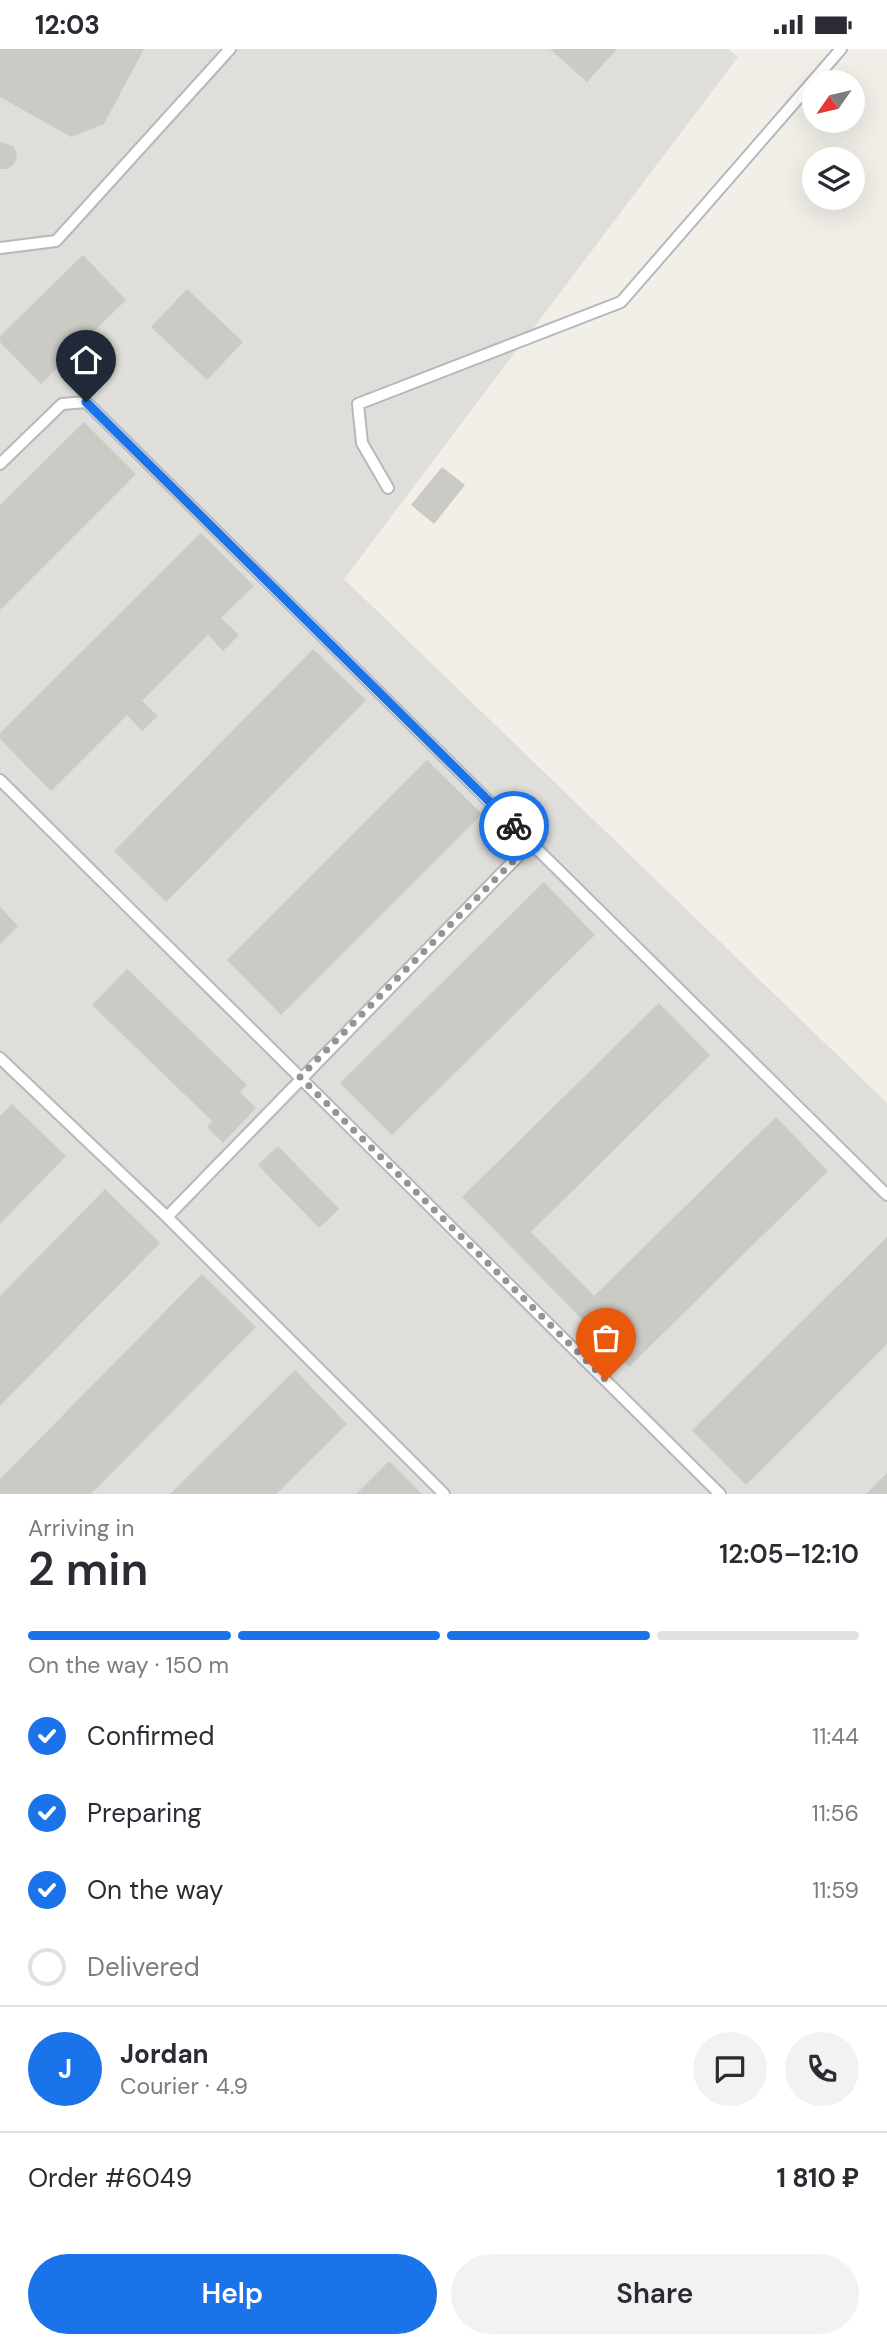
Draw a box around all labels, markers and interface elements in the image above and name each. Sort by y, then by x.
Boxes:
text: 12:03 [35,8,100,42]
north arrow [802,70,864,133]
map controls [802,70,865,210]
button: layers [802,147,865,210]
pin [56,330,116,402]
icon: home [67,341,105,379]
courier [479,791,549,861]
icon: bike [495,807,533,845]
pin [576,1308,636,1380]
icon: bag [587,1319,625,1357]
text: Arriving in [28,1513,134,1543]
text: 12:05–12:10 [719,1537,859,1571]
text: 2 min [28,1539,148,1599]
text: On the way · 150 m [28,1650,229,1680]
icon: check [28,1717,66,1755]
text: Confirmed [87,1719,214,1753]
text: 11:44 [812,1721,859,1751]
icon: check [28,1794,66,1832]
text: Preparing [87,1796,202,1830]
text: 11:56 [812,1798,859,1828]
icon: check [28,1871,66,1909]
text: On the way [87,1873,223,1907]
text: 11:59 [812,1875,859,1905]
text: Delivered [87,1950,200,1984]
button: chat [693,2032,767,2106]
button: phone [785,2032,859,2106]
text: Jordan [120,2037,209,2071]
text: J [58,2052,72,2086]
text: Courier · 4.9 [120,2071,248,2101]
text: Order #6049 [28,2161,192,2195]
text: 1 810 ₽ [777,2161,859,2195]
button: Help [28,2254,437,2334]
button: Share [451,2254,859,2334]

